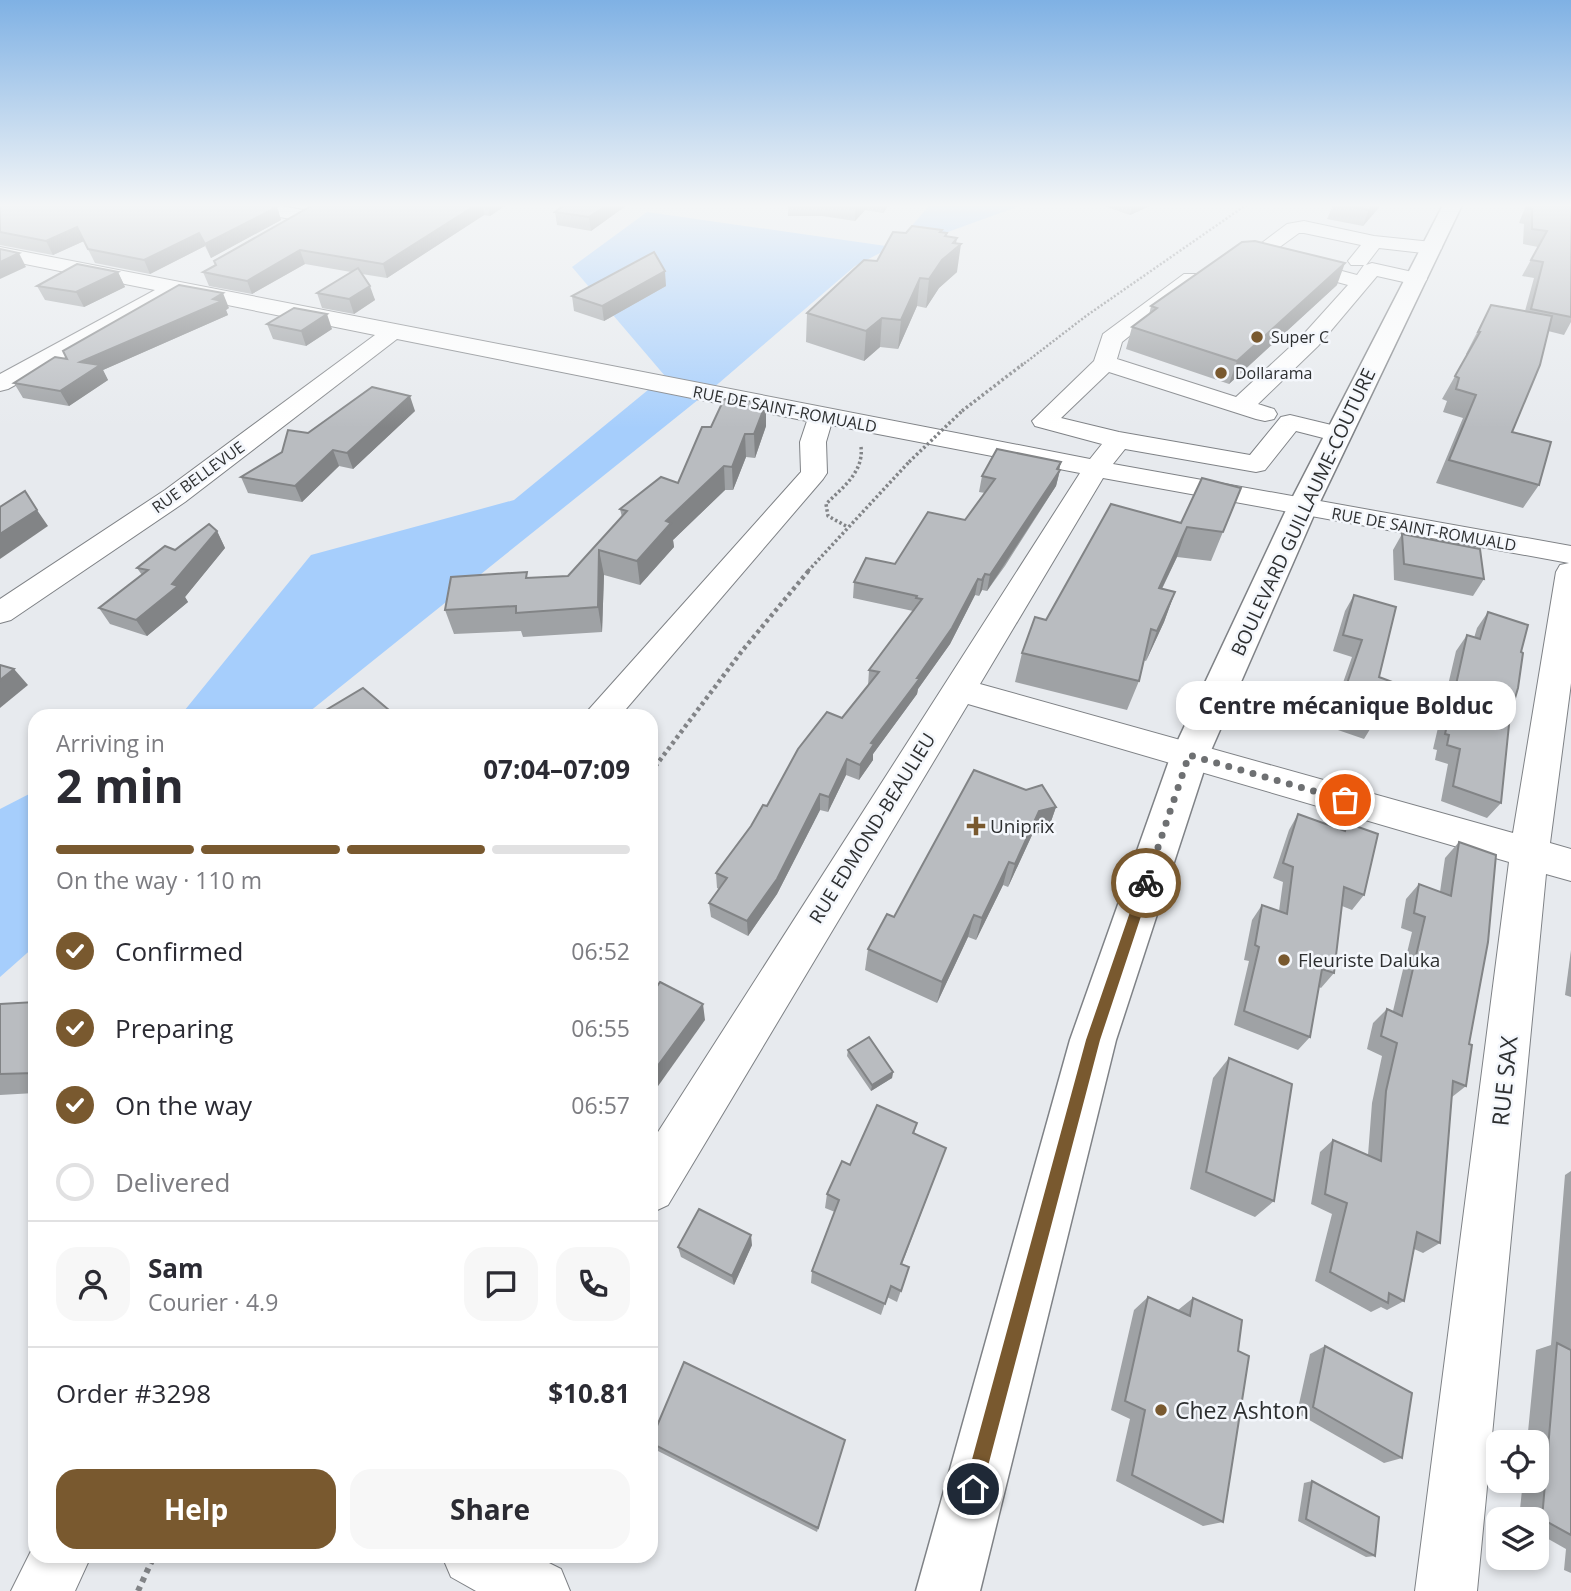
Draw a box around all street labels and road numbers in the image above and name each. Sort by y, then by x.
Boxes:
street label: BOULEVARD GUILLAUME-COUTURE [1225,364,1381,660]
street label: RUE DE SAINT-ROMUALD [691,380,879,438]
street label: RUE BELLEVUE [147,436,249,518]
street label: RUE DE SAINT-ROMUALD [1330,502,1518,556]
street label: RUE EDMOND-BEAULIEU [803,728,941,928]
street label: RUE SAX [1483,1034,1525,1128]

